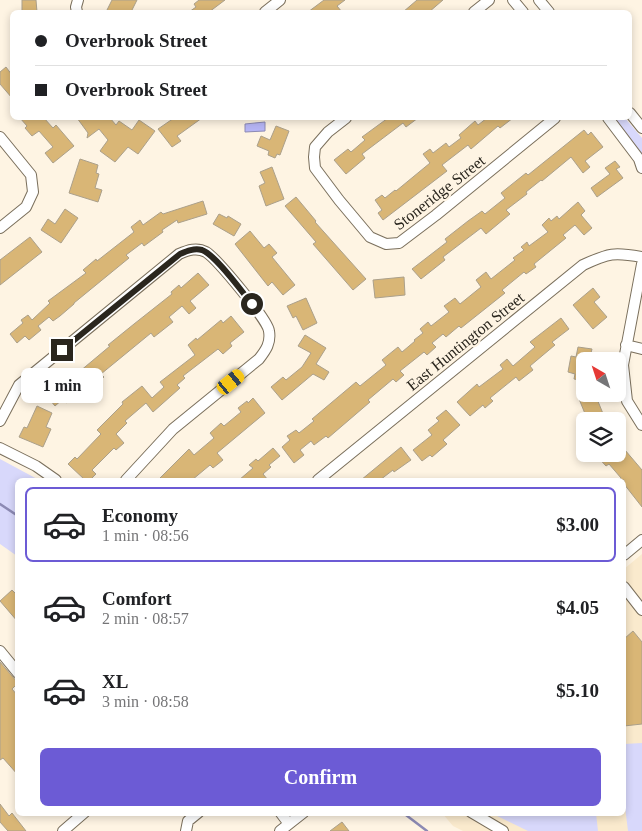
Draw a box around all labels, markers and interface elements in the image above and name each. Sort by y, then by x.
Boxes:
text: Overbrook Street [65,30,207,51]
text: Overbrook Street [65,79,207,100]
street label: Stoneridge Street [390,151,489,234]
street label: East Huntington Street [403,289,528,395]
route start [241,293,263,315]
route end [51,339,73,361]
north arrow [576,352,626,402]
map controls [576,352,626,462]
car [214,367,247,397]
callout: 1 min [21,368,103,402]
text: 1 min [43,377,81,394]
button: layers [576,412,626,462]
icon: car [42,502,87,547]
text: Economy [102,505,178,526]
text: $3.00 [556,514,599,535]
text: 1 min · 08:56 [102,527,189,544]
icon: car [42,585,87,630]
text: Comfort [102,588,172,609]
text: $4.05 [556,597,599,618]
text: 2 min · 08:57 [102,610,189,627]
icon: car [42,668,87,713]
text: XL [102,671,128,692]
text: $5.10 [556,680,599,701]
text: 3 min · 08:58 [102,693,189,710]
button: Confirm [40,748,601,806]

